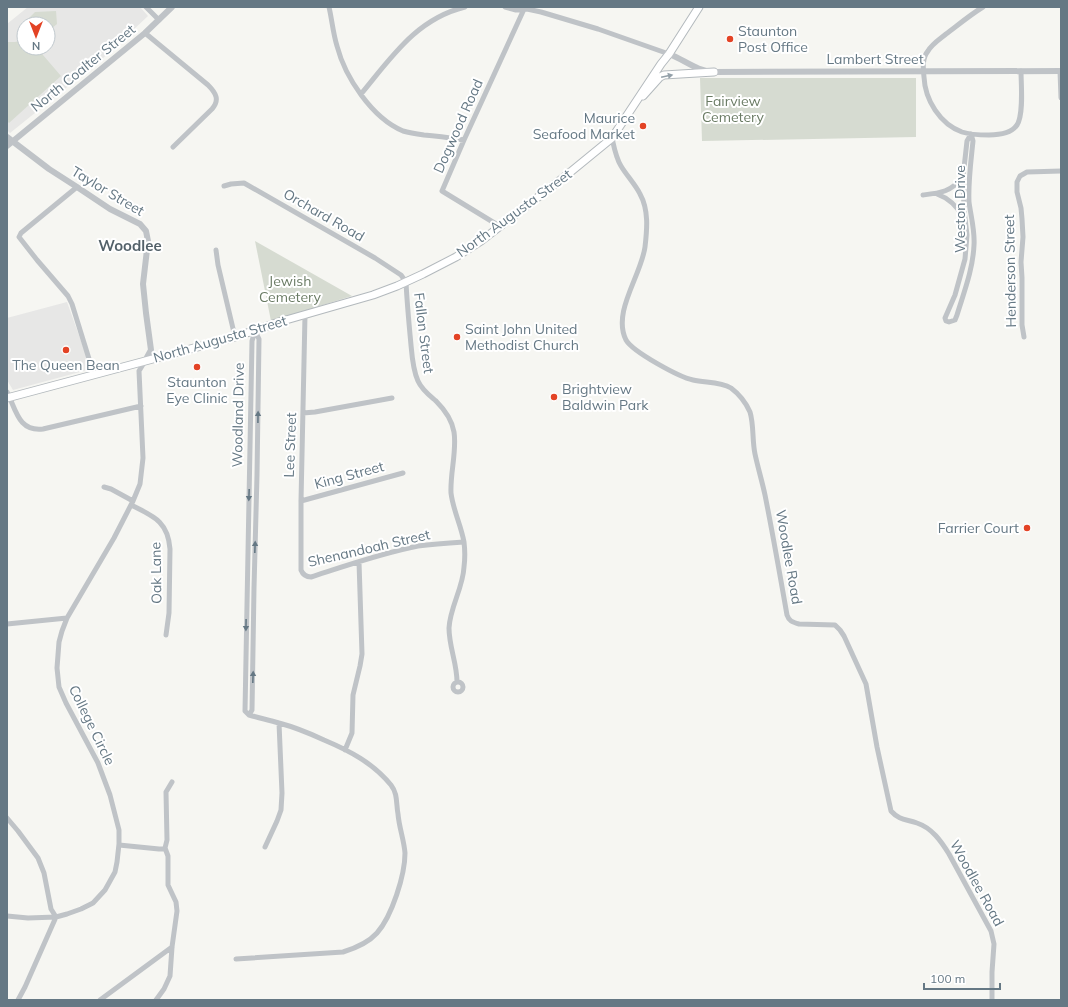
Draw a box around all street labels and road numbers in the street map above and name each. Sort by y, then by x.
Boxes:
street label: North Coalter Street [27,21,139,115]
street label: Lambert Street [826,50,924,68]
street label: Dogwood Road [429,76,487,176]
street label: Taylor Street [68,162,148,220]
street label: North Augusta Street [453,165,575,261]
street label: Weston Drive [951,165,969,253]
street label: Orchard Road [280,185,368,245]
street label: Henderson Street [1000,214,1020,328]
street label: Fallon Street [410,292,438,375]
street label: North Augusta Street [151,311,289,367]
street label: Woodland Drive [228,362,248,468]
street label: Lee Street [280,412,300,478]
street label: King Street [312,457,386,493]
street label: Woodlee Road [772,508,806,606]
street label: Shenandoah Street [306,525,432,571]
street label: Oak Lane [146,542,166,604]
street label: College Circle [65,682,119,768]
street label: Woodlee Road [946,837,1008,929]

